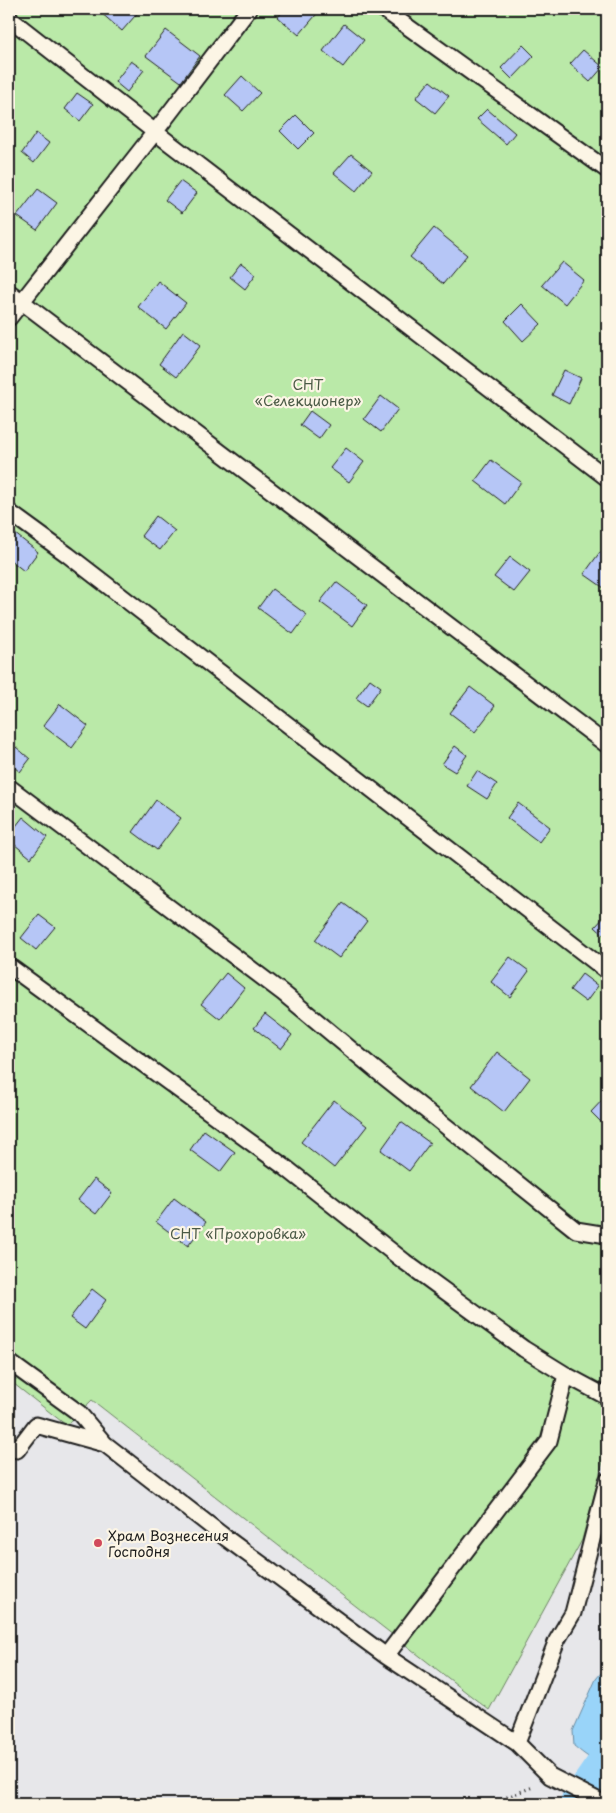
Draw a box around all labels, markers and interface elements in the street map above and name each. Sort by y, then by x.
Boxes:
park label: СНТ «Селекционер» [255,374,361,411]
park label: СНТ «Прохоровка» [170,1223,306,1244]
place label: Храм Вознесения Господня [108,1525,229,1562]
marker: Храм Вознесения Господня [92,1537,104,1549]

